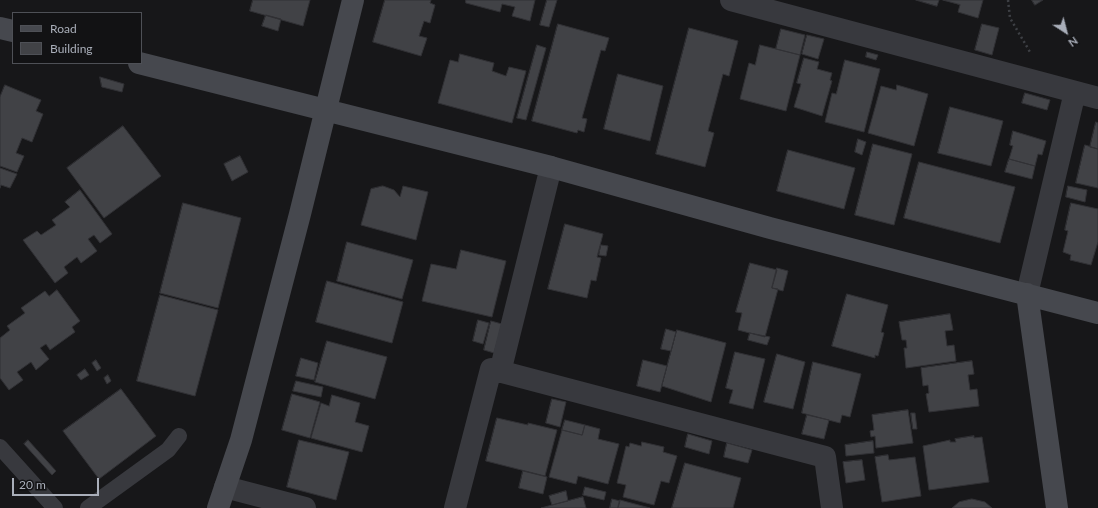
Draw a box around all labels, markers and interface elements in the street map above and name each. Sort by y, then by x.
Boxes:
legend [12,12,142,64]
north arrow [1046,12,1086,52]
text: Road [50,21,77,36]
text: N [1066,34,1081,50]
text: Building [50,41,93,56]
scale bar [14,470,101,496]
text: 20 m [19,477,46,492]

